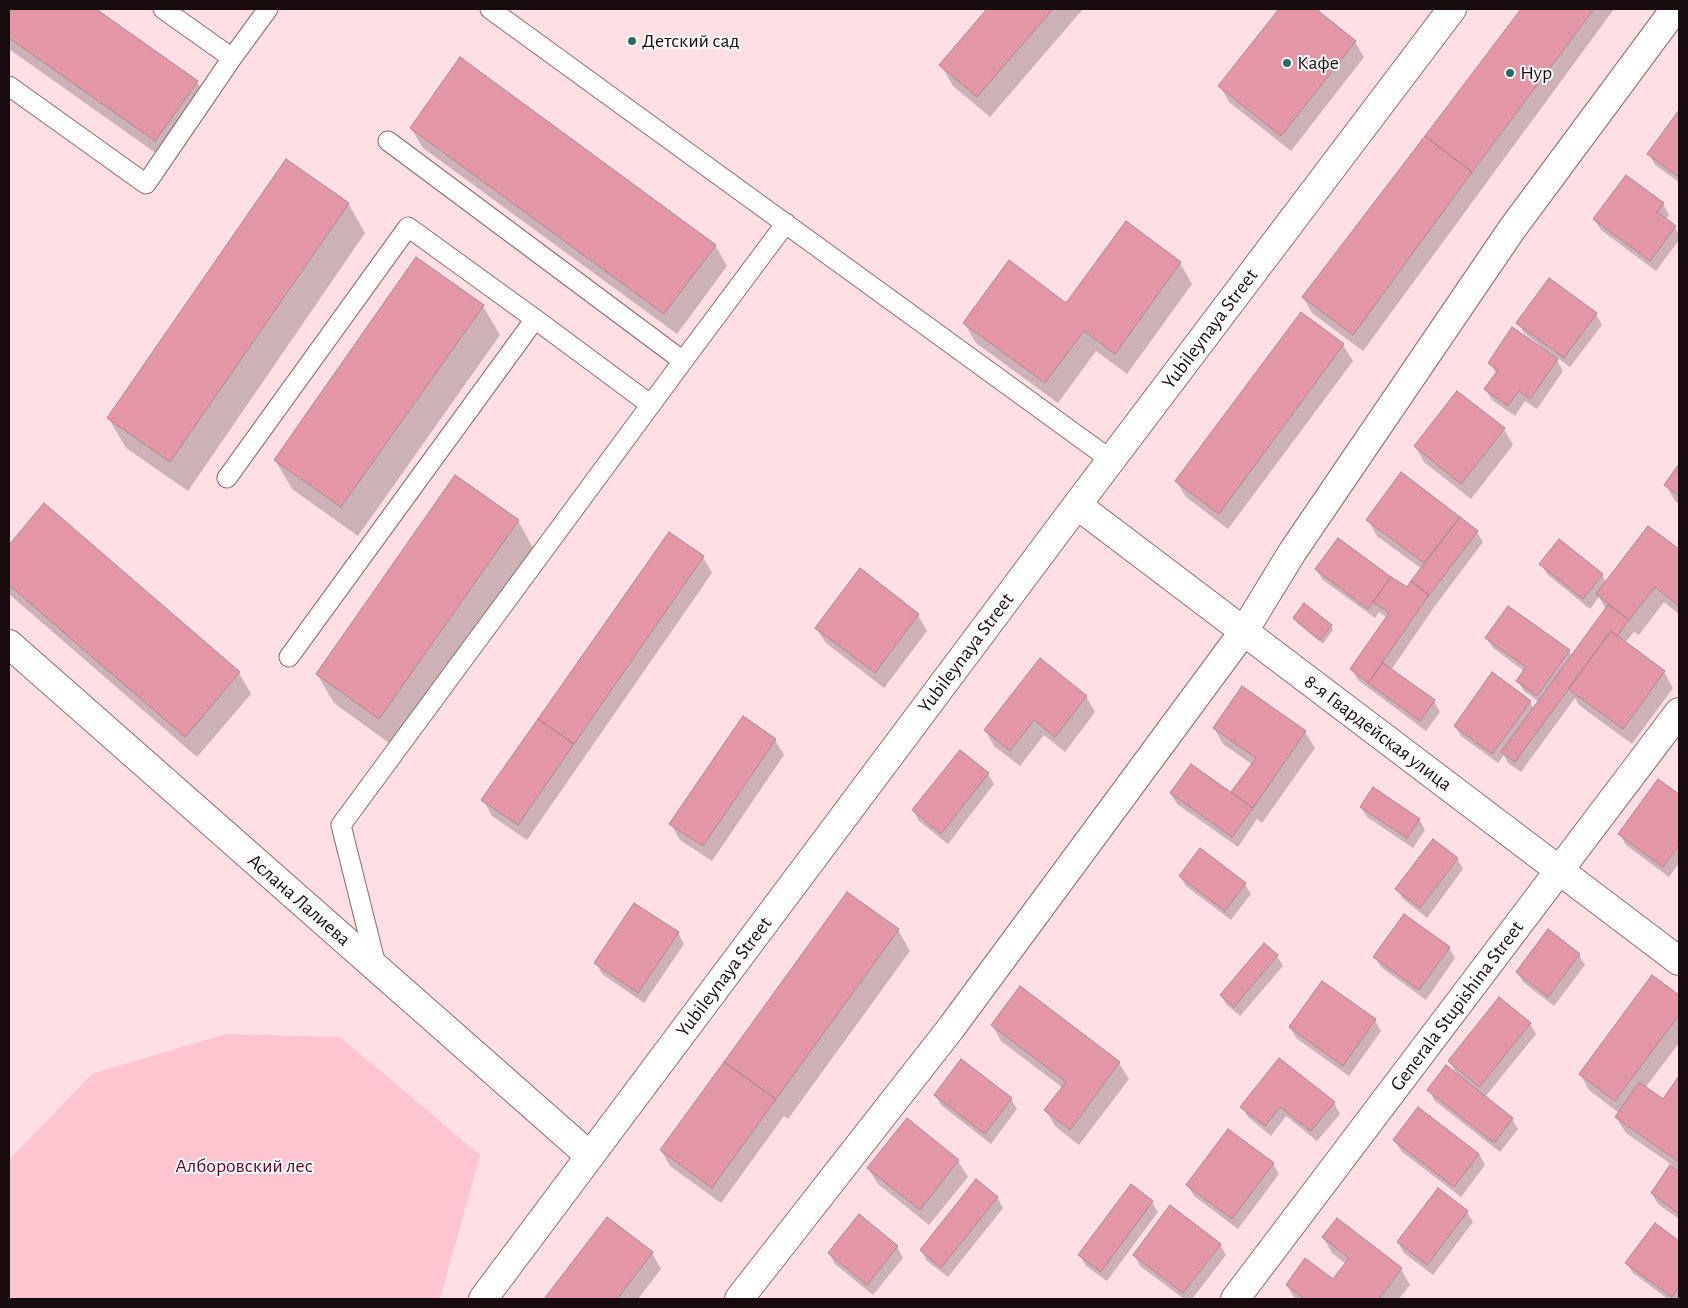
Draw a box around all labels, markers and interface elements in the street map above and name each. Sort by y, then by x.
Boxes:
place label: Детский сад [642,29,740,53]
marker: Детский сад [626,35,638,47]
place label: Кафе [1297,51,1339,75]
marker: Кафе [1281,57,1293,69]
place label: Нур [1520,61,1552,85]
marker: Нур [1504,67,1516,79]
street label: Yubileynaya Street [1157,264,1263,394]
street label: Yubileynaya Street [913,588,1019,718]
street label: 8-я Гвардейская улица [1299,670,1457,796]
street label: Аслана Лалиева [243,849,355,951]
street label: Yubileynaya Street [671,912,777,1042]
street label: Generala Stupishina Street [1385,916,1529,1096]
park label: Алборовский лес [175,1154,313,1178]

